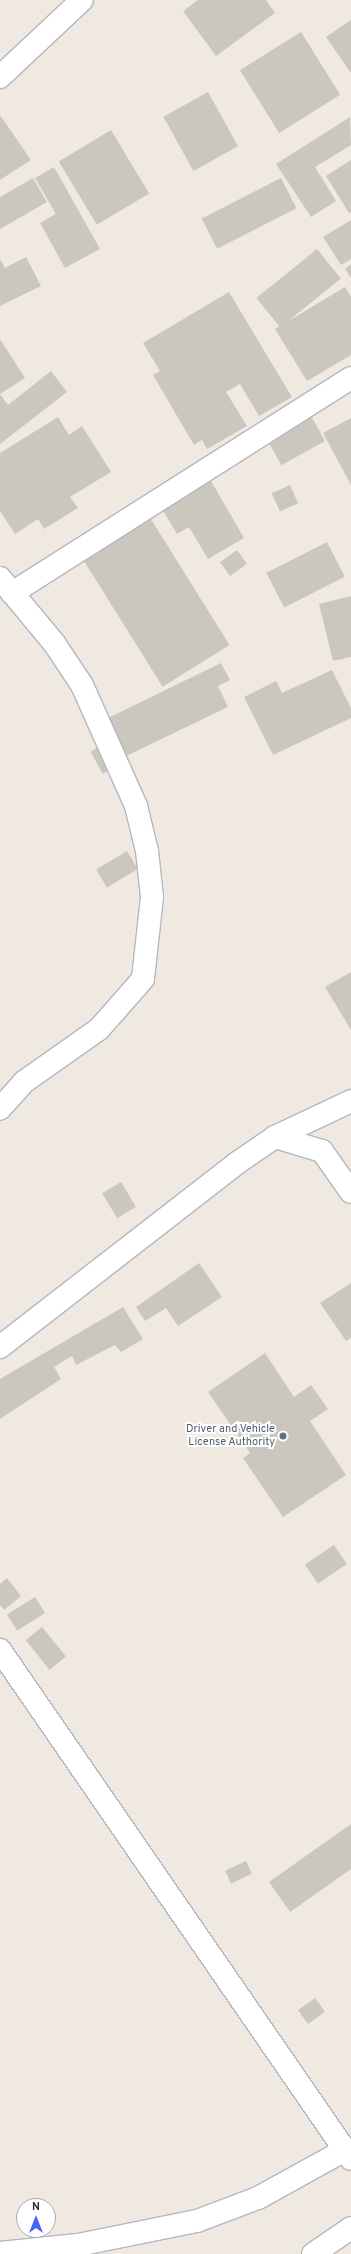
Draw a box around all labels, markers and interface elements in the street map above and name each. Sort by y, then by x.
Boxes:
place label: Driver and Vehicle License Authority [186,1423,275,1449]
marker: Driver and Vehicle License Authority [278,1431,288,1441]
north arrow [16,2198,56,2238]
text: N [32,2200,40,2214]

